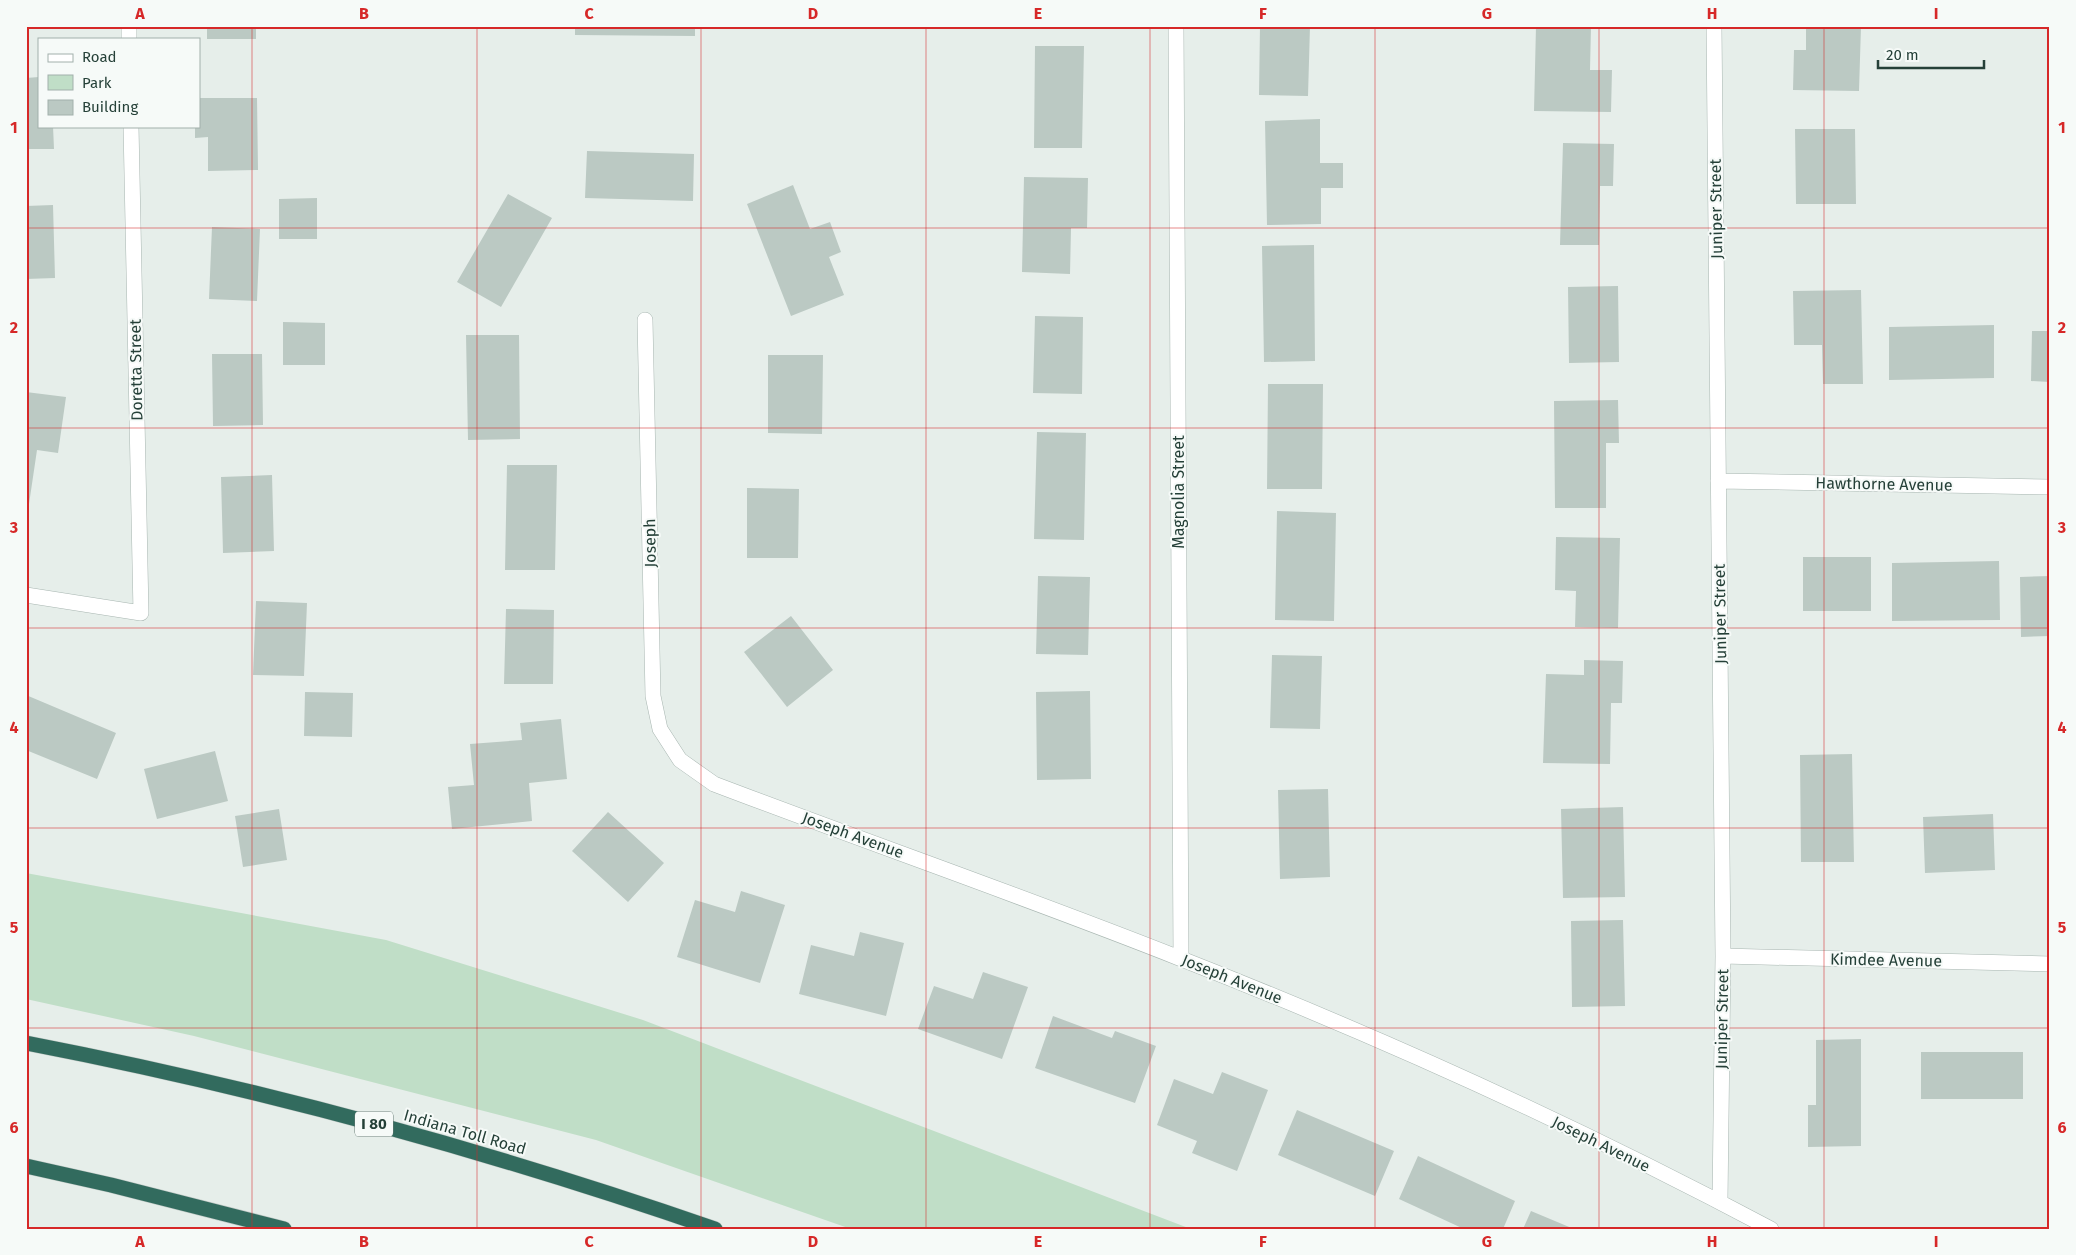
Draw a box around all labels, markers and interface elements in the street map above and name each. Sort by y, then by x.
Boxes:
text: A [134,4,145,23]
text: B [359,4,369,23]
text: C [584,4,594,23]
text: D [808,4,818,23]
text: E [1034,4,1042,23]
text: F [1259,4,1267,23]
text: G [1482,4,1492,23]
text: H [1707,4,1717,23]
text: I [1934,4,1938,23]
legend [38,38,200,128]
scale bar [1878,38,1985,70]
text: 20 m [1886,46,1919,64]
text: Road [82,48,117,66]
text: Park [82,74,112,92]
text: Building [82,98,138,116]
text: 1 [10,118,18,137]
text: 1 [2058,118,2066,137]
street label: Juniper Street [1706,159,1726,259]
text: 2 [10,318,18,337]
text: 2 [2058,318,2066,337]
street label: Doretta Street [126,319,146,421]
street label: Magnolia Street [1169,435,1188,549]
street label: Hawthorne Avenue [1815,473,1953,495]
text: 3 [9,518,18,537]
street label: Joseph [640,518,660,568]
text: 3 [2057,518,2066,537]
street label: Juniper Street [1710,564,1730,664]
text: 4 [9,718,19,737]
text: 4 [2057,718,2067,737]
street label: Joseph Avenue [800,808,906,862]
text: 5 [10,918,19,937]
text: 5 [2058,918,2067,937]
street label: Joseph Avenue [1179,950,1285,1008]
street label: Kimdee Avenue [1830,950,1942,970]
street label: Juniper Street [1712,969,1732,1069]
street label: Indiana Toll Road [402,1105,528,1159]
road number: I 80 [355,1112,393,1136]
street label: Joseph Avenue [1549,1112,1653,1176]
text: 6 [9,1118,19,1137]
text: 6 [2057,1118,2067,1137]
text: A [134,1232,145,1251]
text: B [359,1232,369,1251]
text: C [584,1232,594,1251]
text: D [808,1232,818,1251]
text: E [1034,1232,1042,1251]
text: F [1259,1232,1267,1251]
text: G [1482,1232,1492,1251]
text: H [1707,1232,1717,1251]
text: I [1934,1232,1938,1251]

